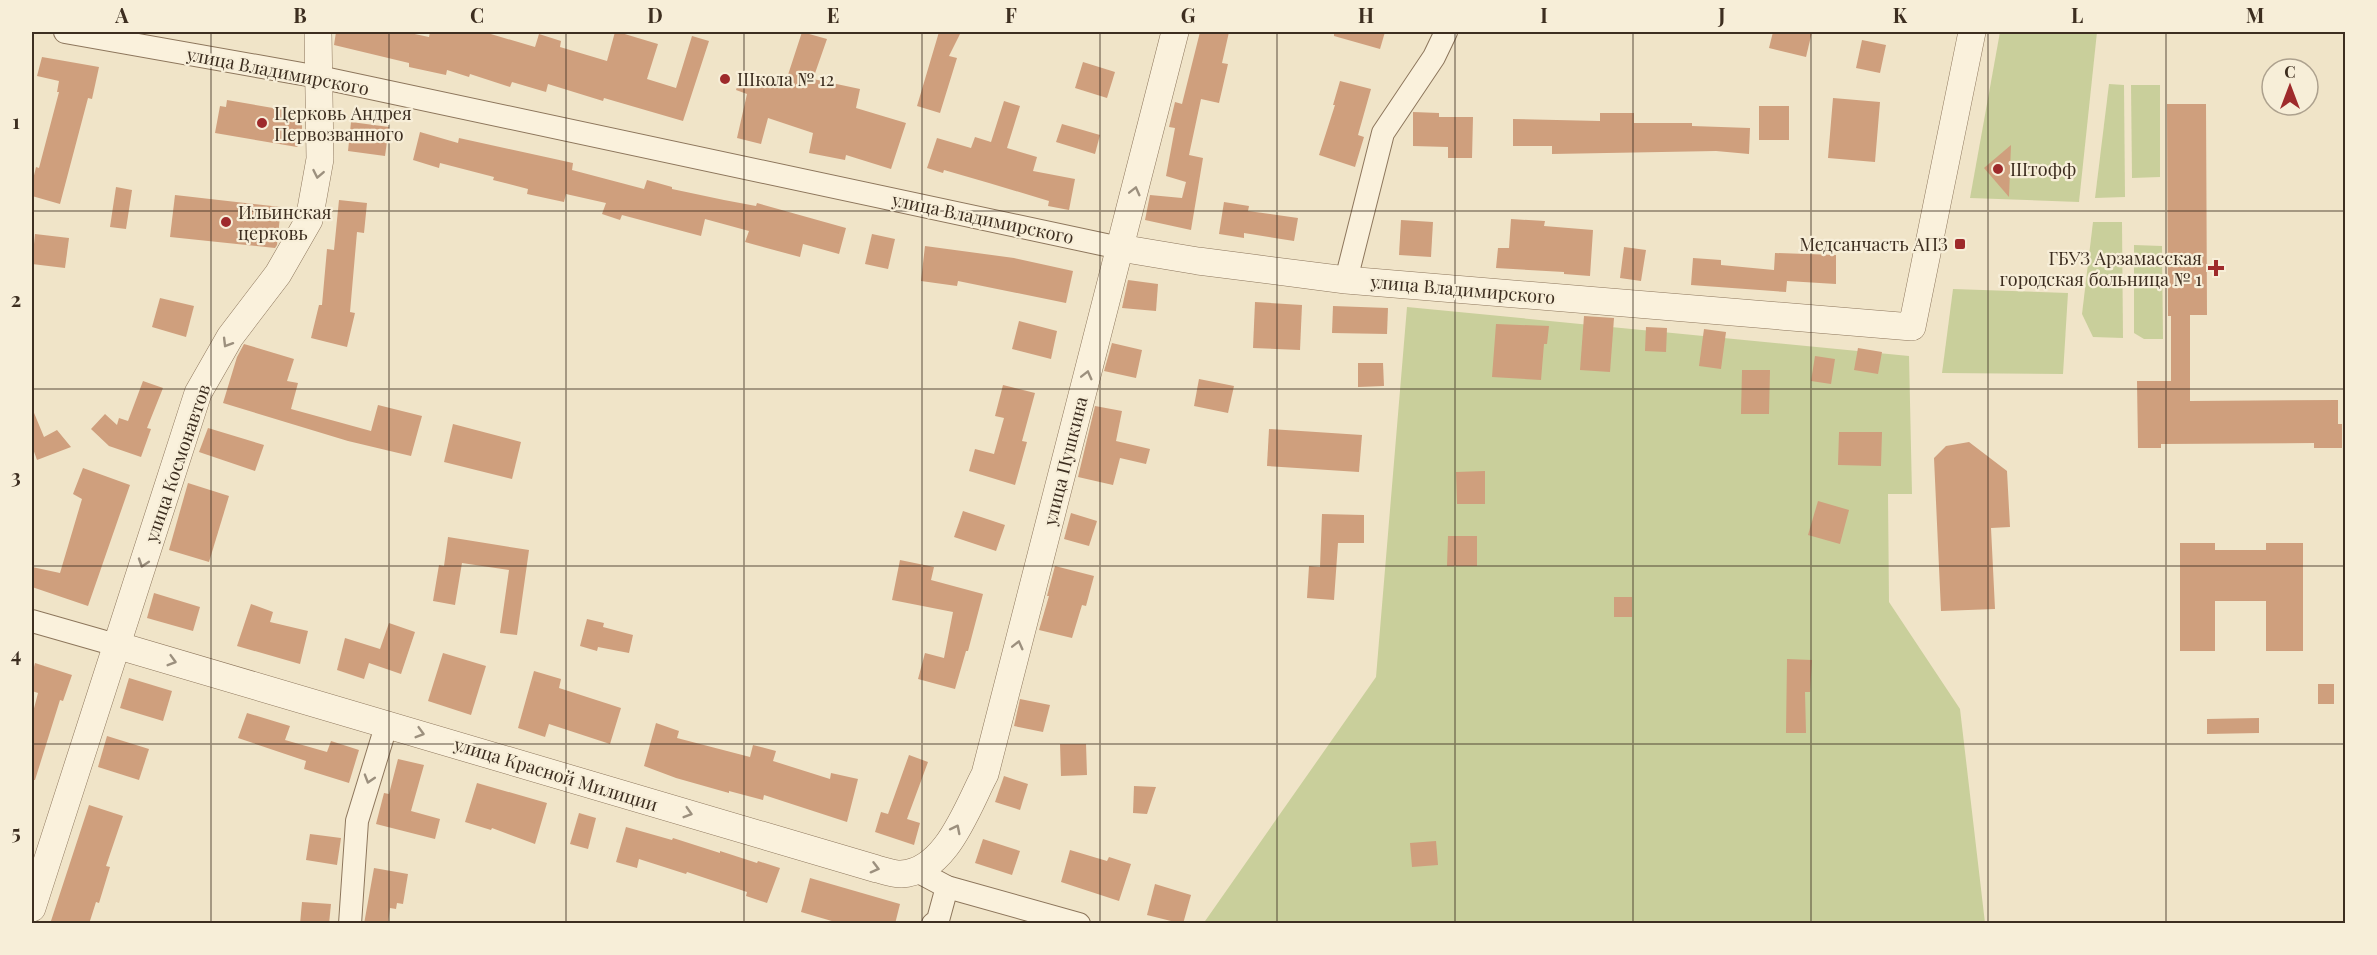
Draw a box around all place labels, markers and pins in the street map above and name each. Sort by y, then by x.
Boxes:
place label: Школа № 12 [737,67,835,91]
marker: Школа № 12 [718,72,732,86]
place label: Церковь Андрея Первозванного [274,101,412,146]
marker: Церковь Андрея Первозванного [255,116,269,130]
place label: Штофф [2010,157,2076,181]
marker: Штофф [1991,162,2005,176]
place label: Ильинская церковь [238,200,332,245]
marker: Ильинская церковь [219,215,233,229]
place label: Медсанчасть АПЗ [1799,232,1948,256]
marker: Медсанчасть АПЗ [1953,237,1967,251]
place label: ГБУЗ Арзамасская городская больница № 1 [1999,246,2202,291]
marker: ГБУЗ Арзамасская городская больница № 1 [2207,259,2225,277]

